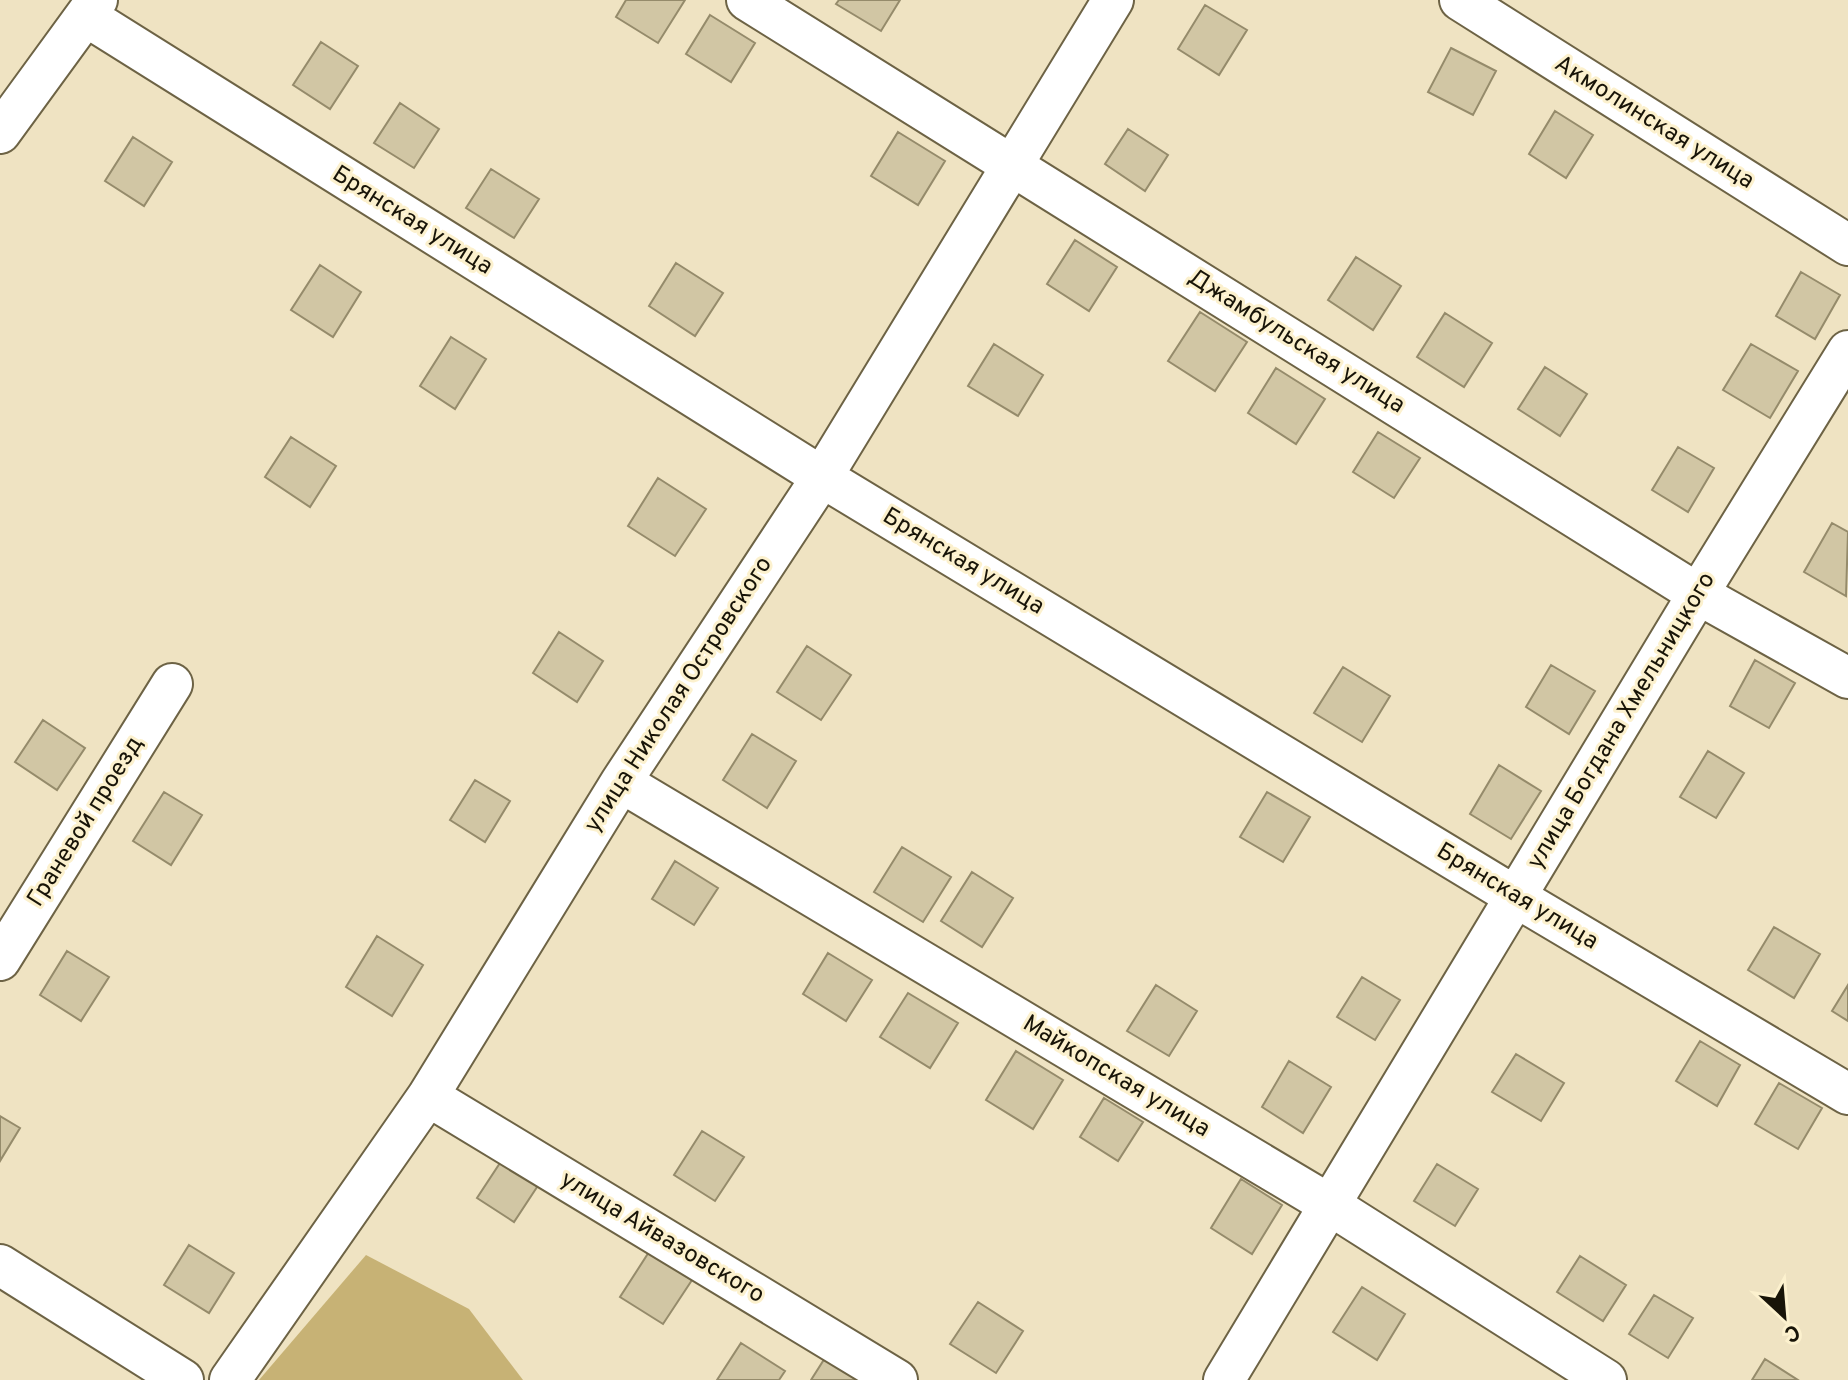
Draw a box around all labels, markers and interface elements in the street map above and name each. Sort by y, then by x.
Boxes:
street label: Акмолинская улица [1549,49,1759,197]
street label: Брянская улица [326,160,498,282]
street label: Джамбульская улица [1182,263,1410,421]
street label: Брянская улица [877,502,1049,622]
street label: улица Николая Островского [578,551,780,839]
street label: улица Богдана Хмельницкого [1521,567,1723,875]
street label: Граневой проезд [22,731,150,913]
street label: Брянская улица [1431,837,1603,957]
street label: Майкопская улица [1017,1009,1215,1145]
street label: улица Айвазовского [554,1165,770,1311]
north arrow [1744,1276,1824,1356]
text: С [1779,1317,1804,1347]

